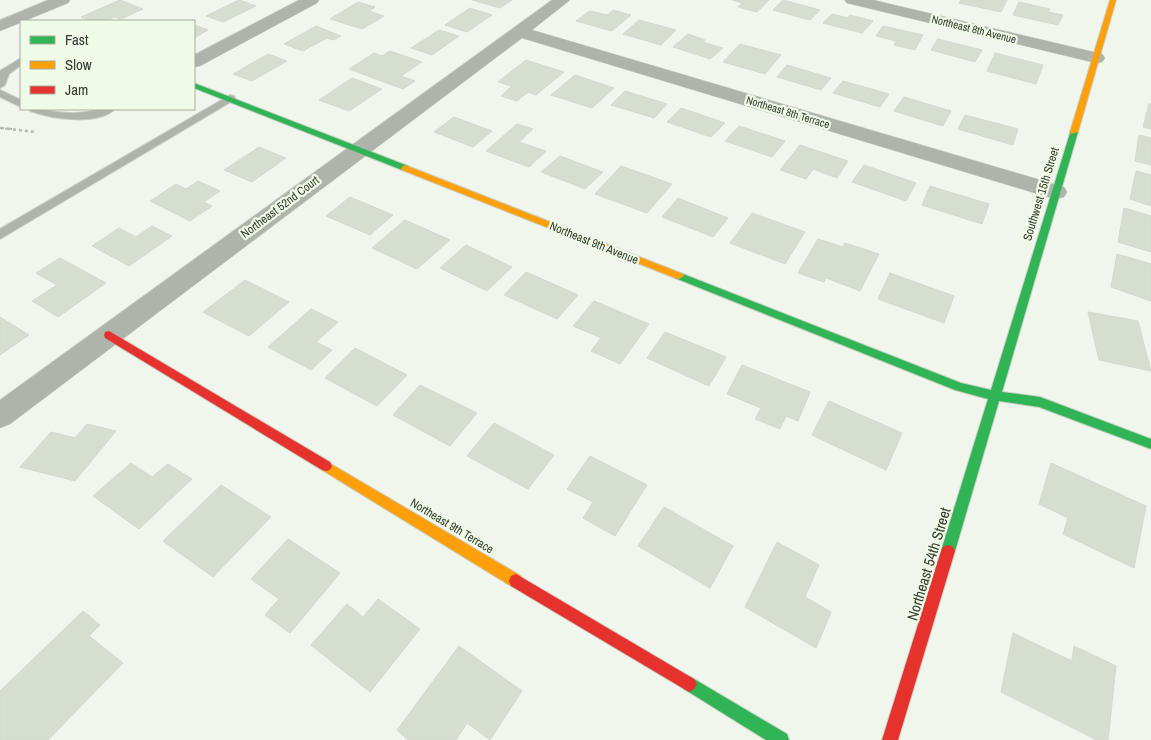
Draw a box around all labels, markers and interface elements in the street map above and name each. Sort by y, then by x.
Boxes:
street label: Northeast 8th Avenue [930,12,1018,46]
legend [20,20,195,110]
text: Fast [65,29,89,50]
text: Slow [65,54,92,75]
text: Jam [65,79,88,100]
street label: Northeast 8th Terrace [745,93,831,131]
street label: Southwest 15th Street [1019,145,1063,243]
street label: Northeast 52nd Court [238,172,323,242]
street label: Northeast 9th Avenue [547,218,641,268]
street label: Northeast 9th Terrace [407,495,497,557]
street label: Northeast 54th Street [901,504,956,623]

